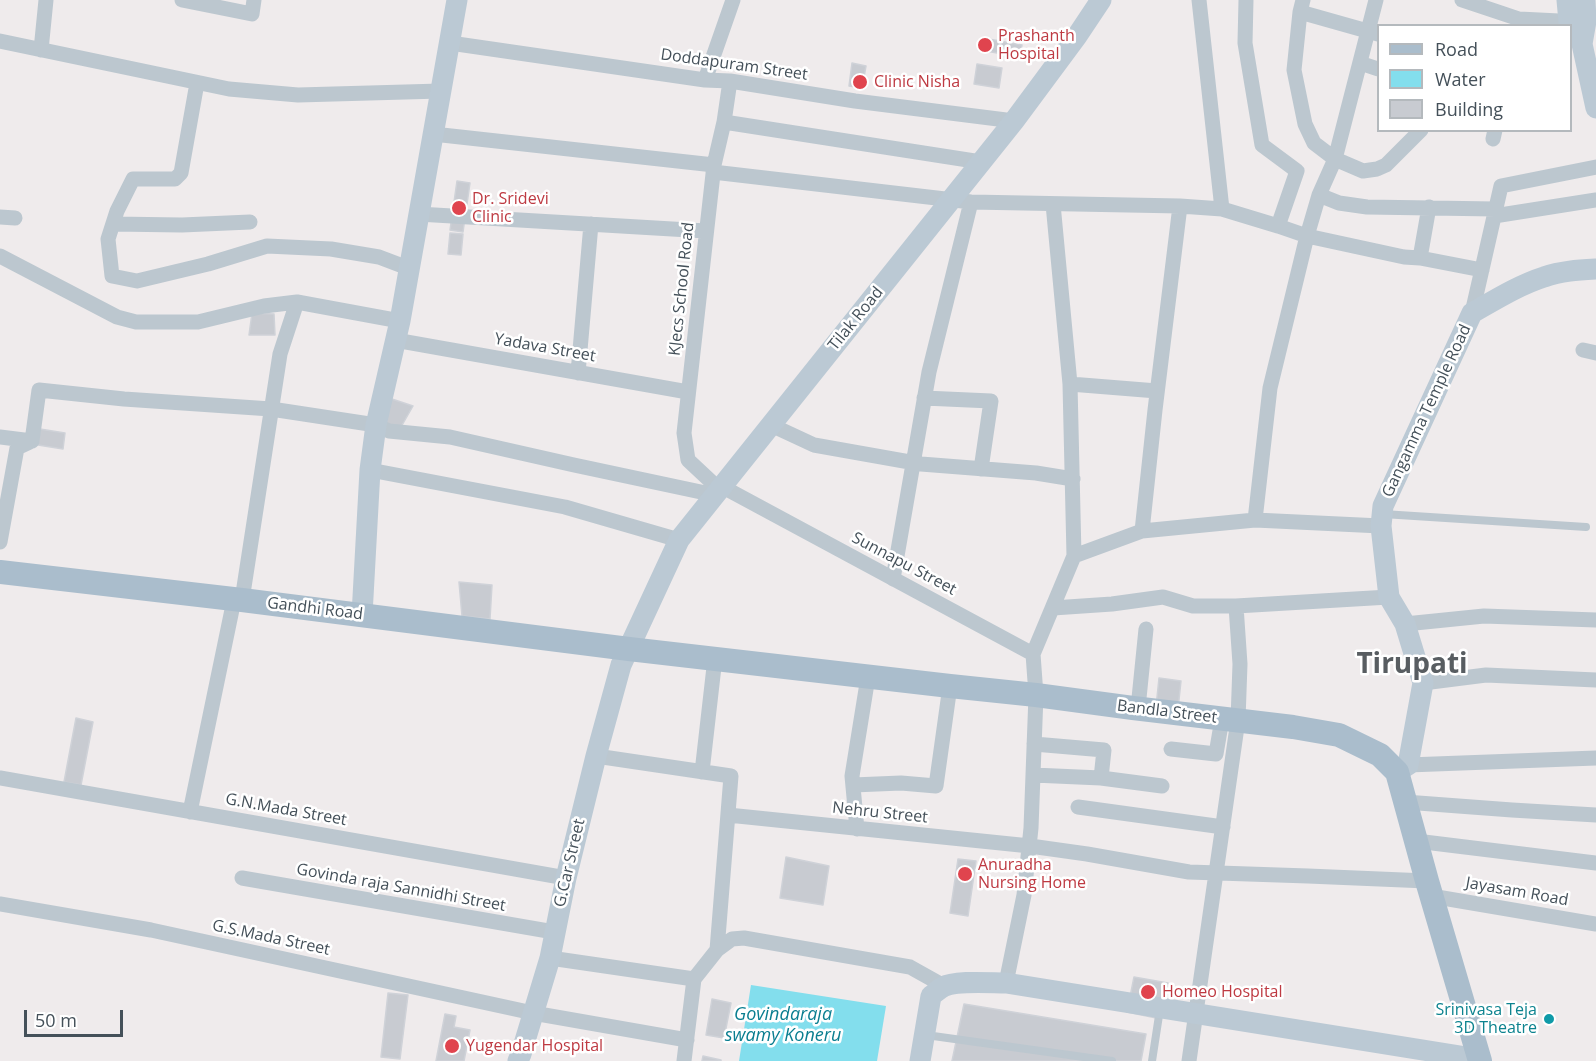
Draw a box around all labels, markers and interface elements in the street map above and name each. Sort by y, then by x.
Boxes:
legend [1377,24,1572,132]
place label: Prashanth Hospital [998,26,1075,64]
marker: Prashanth Hospital [976,36,994,54]
text: Road [1435,37,1478,61]
street label: Doddapuram Street [659,45,809,85]
text: Water [1435,67,1486,91]
place label: Clinic Nisha [874,72,960,92]
marker: Clinic Nisha [851,73,869,91]
text: Building [1435,97,1503,121]
place label: Dr. Sridevi Clinic [472,189,549,227]
marker: Dr. Sridevi Clinic [450,199,468,217]
street label: KJecs School Road [665,221,699,357]
street label: Tilak Road [824,283,888,355]
street label: Gangamma Temple Road [1379,322,1475,500]
street label: Yadava Street [493,330,597,366]
street label: Sunnapu Street [848,528,960,600]
street label: Gandhi Road [266,594,364,624]
district label: Tirupati [1356,648,1468,682]
street label: Bandla Street [1116,696,1218,728]
street label: G.N.Mada Street [224,790,348,830]
street label: Nehru Street [831,798,929,828]
street label: G.Car Street [551,817,589,909]
place label: Anuradha Nursing Home [978,855,1086,893]
street label: Govinda raja Sannidhi Street [295,860,507,916]
marker: Anuradha Nursing Home [956,865,974,883]
street label: Jayasam Road [1464,874,1570,910]
street label: G.S.Mada Street [211,916,331,960]
place label: Homeo Hospital [1162,982,1283,1002]
marker: Homeo Hospital [1139,983,1157,1001]
scale bar [27,998,126,1036]
place label: Srinivasa Teja 3D Theatre [1436,1000,1537,1038]
water label: Govindaraja swamy Koneru [725,1004,841,1046]
text: 50 m [35,1008,77,1032]
marker: Srinivasa Teja 3D Theatre [1542,1012,1556,1026]
place label: Yugendar Hospital [466,1036,603,1056]
marker: Yugendar Hospital [443,1037,461,1055]

